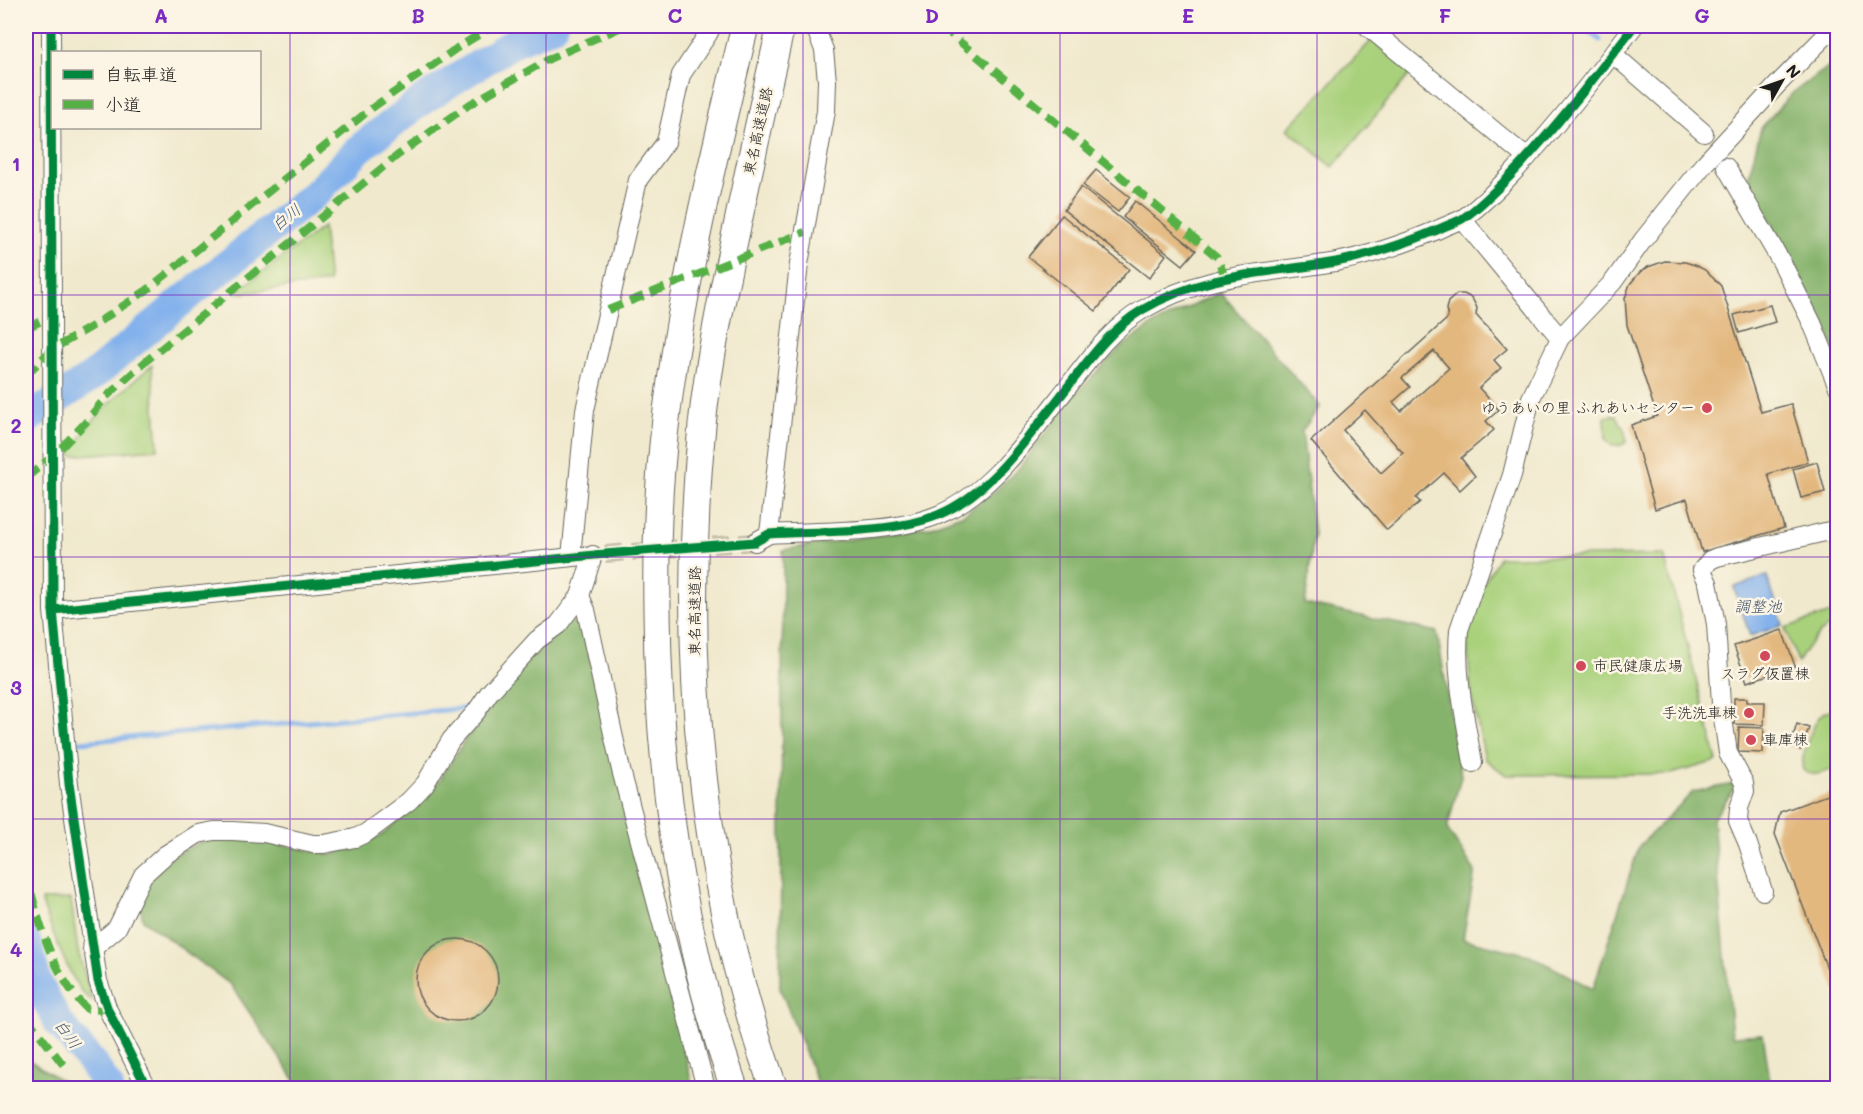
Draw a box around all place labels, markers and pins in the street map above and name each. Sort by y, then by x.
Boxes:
place label: ゆうあいの里 ふれあいセンター [1481,397,1695,417]
marker: ゆうあいの里 ふれあいセンター [1700,401,1714,415]
marker: スラグ仮置棟 [1758,649,1772,663]
place label: 市民健康広場 [1593,655,1683,675]
marker: 市民健康広場 [1574,659,1588,673]
place label: スラグ仮置棟 [1720,663,1810,683]
place label: 手洗洗車棟 [1662,702,1737,722]
marker: 手洗洗車棟 [1742,706,1756,720]
place label: 車庫棟 [1763,729,1808,749]
marker: 車庫棟 [1744,733,1758,747]

